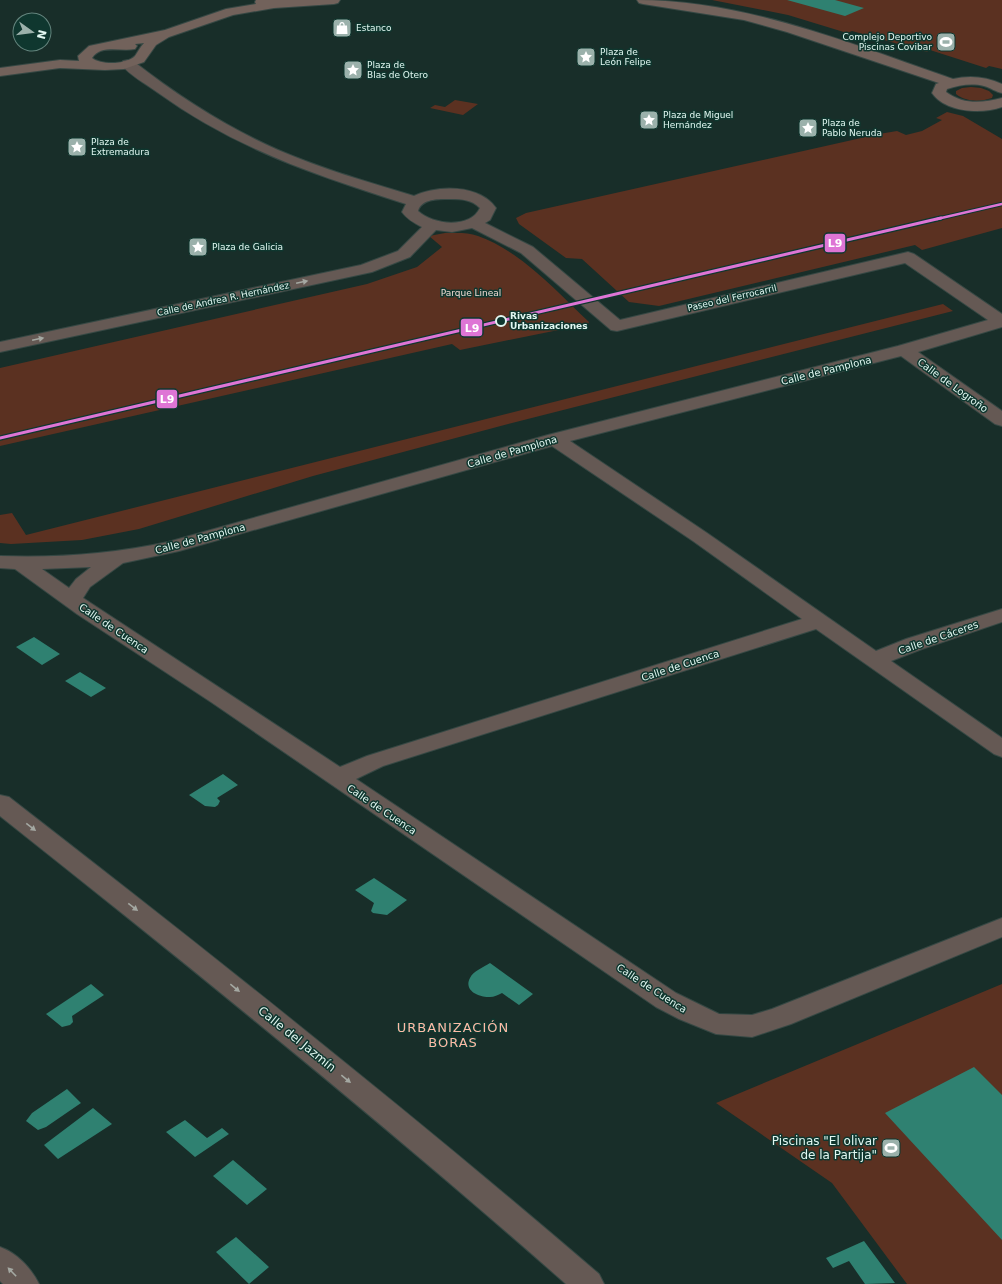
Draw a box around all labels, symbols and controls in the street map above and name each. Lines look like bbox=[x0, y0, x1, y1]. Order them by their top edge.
north arrow bbox=[12, 12, 52, 52]
shop icon: Estanco bbox=[331, 17, 353, 39]
place label: Estanco bbox=[356, 23, 392, 33]
text: N bbox=[34, 28, 49, 40]
sports icon: Complejo Deportivo Piscinas Covibar bbox=[935, 31, 957, 53]
place label: Complejo Deportivo Piscinas Covibar bbox=[843, 32, 932, 52]
place icon: Plaza de León Felipe bbox=[575, 46, 597, 68]
place label: Plaza de León Felipe bbox=[600, 47, 651, 67]
place icon: Plaza de Blas de Otero bbox=[342, 59, 364, 81]
place label: Plaza de Blas de Otero bbox=[367, 60, 429, 80]
place icon: Plaza de Miguel Hernández bbox=[638, 109, 660, 131]
place label: Plaza de Miguel Hernández bbox=[663, 110, 733, 130]
place icon: Plaza de Pablo Neruda bbox=[797, 117, 819, 139]
place label: Plaza de Pablo Neruda bbox=[822, 118, 882, 138]
place icon: Plaza de Extremadura bbox=[66, 136, 88, 158]
place label: Plaza de Extremadura bbox=[91, 137, 150, 157]
line badge: L9 bbox=[824, 233, 846, 253]
place icon: Plaza de Galicia bbox=[187, 236, 209, 258]
text: L9 bbox=[828, 237, 842, 250]
place label: Plaza de Galicia bbox=[212, 242, 283, 252]
one-way arrow bbox=[296, 279, 308, 285]
street label: Calle de Andrea R. Hernández bbox=[156, 280, 290, 318]
street label: Paseo del Ferrocarril bbox=[686, 283, 778, 313]
park label: Parque Lineal bbox=[441, 288, 501, 298]
place label: Rivas Urbanizaciones bbox=[510, 311, 588, 331]
marker: Rivas Urbanizaciones bbox=[495, 315, 507, 327]
line badge: L9 bbox=[460, 318, 483, 337]
text: L9 bbox=[465, 322, 479, 335]
one-way arrow bbox=[32, 335, 44, 341]
street label: Calle de Pamplona bbox=[780, 354, 872, 387]
street label: Calle de Logroño bbox=[915, 356, 990, 415]
line badge: L9 bbox=[156, 389, 178, 409]
text: L9 bbox=[160, 393, 174, 406]
street label: Calle de Pamplona bbox=[466, 433, 558, 470]
street label: Calle de Pamplona bbox=[154, 521, 246, 556]
street label: Calle de Cuenca bbox=[77, 601, 150, 656]
street label: Calle de Cáceres bbox=[897, 619, 980, 656]
street label: Calle de Cuenca bbox=[640, 648, 720, 683]
street label: Calle de Cuenca bbox=[345, 782, 418, 837]
one-way arrow bbox=[25, 822, 36, 831]
one-way arrow bbox=[128, 903, 139, 911]
street label: Calle de Cuenca bbox=[615, 962, 689, 1015]
one-way arrow bbox=[229, 984, 240, 992]
street label: Calle del Jazmín bbox=[255, 1003, 339, 1075]
district label: URBANIZACIÓN BORAS bbox=[397, 1020, 509, 1050]
one-way arrow bbox=[341, 1075, 352, 1084]
place label: Piscinas "El olivar de la Partija" bbox=[772, 1134, 877, 1162]
sports icon: Piscinas "El olivar de la Partija" bbox=[880, 1137, 902, 1159]
one-way arrow bbox=[7, 1267, 17, 1277]

